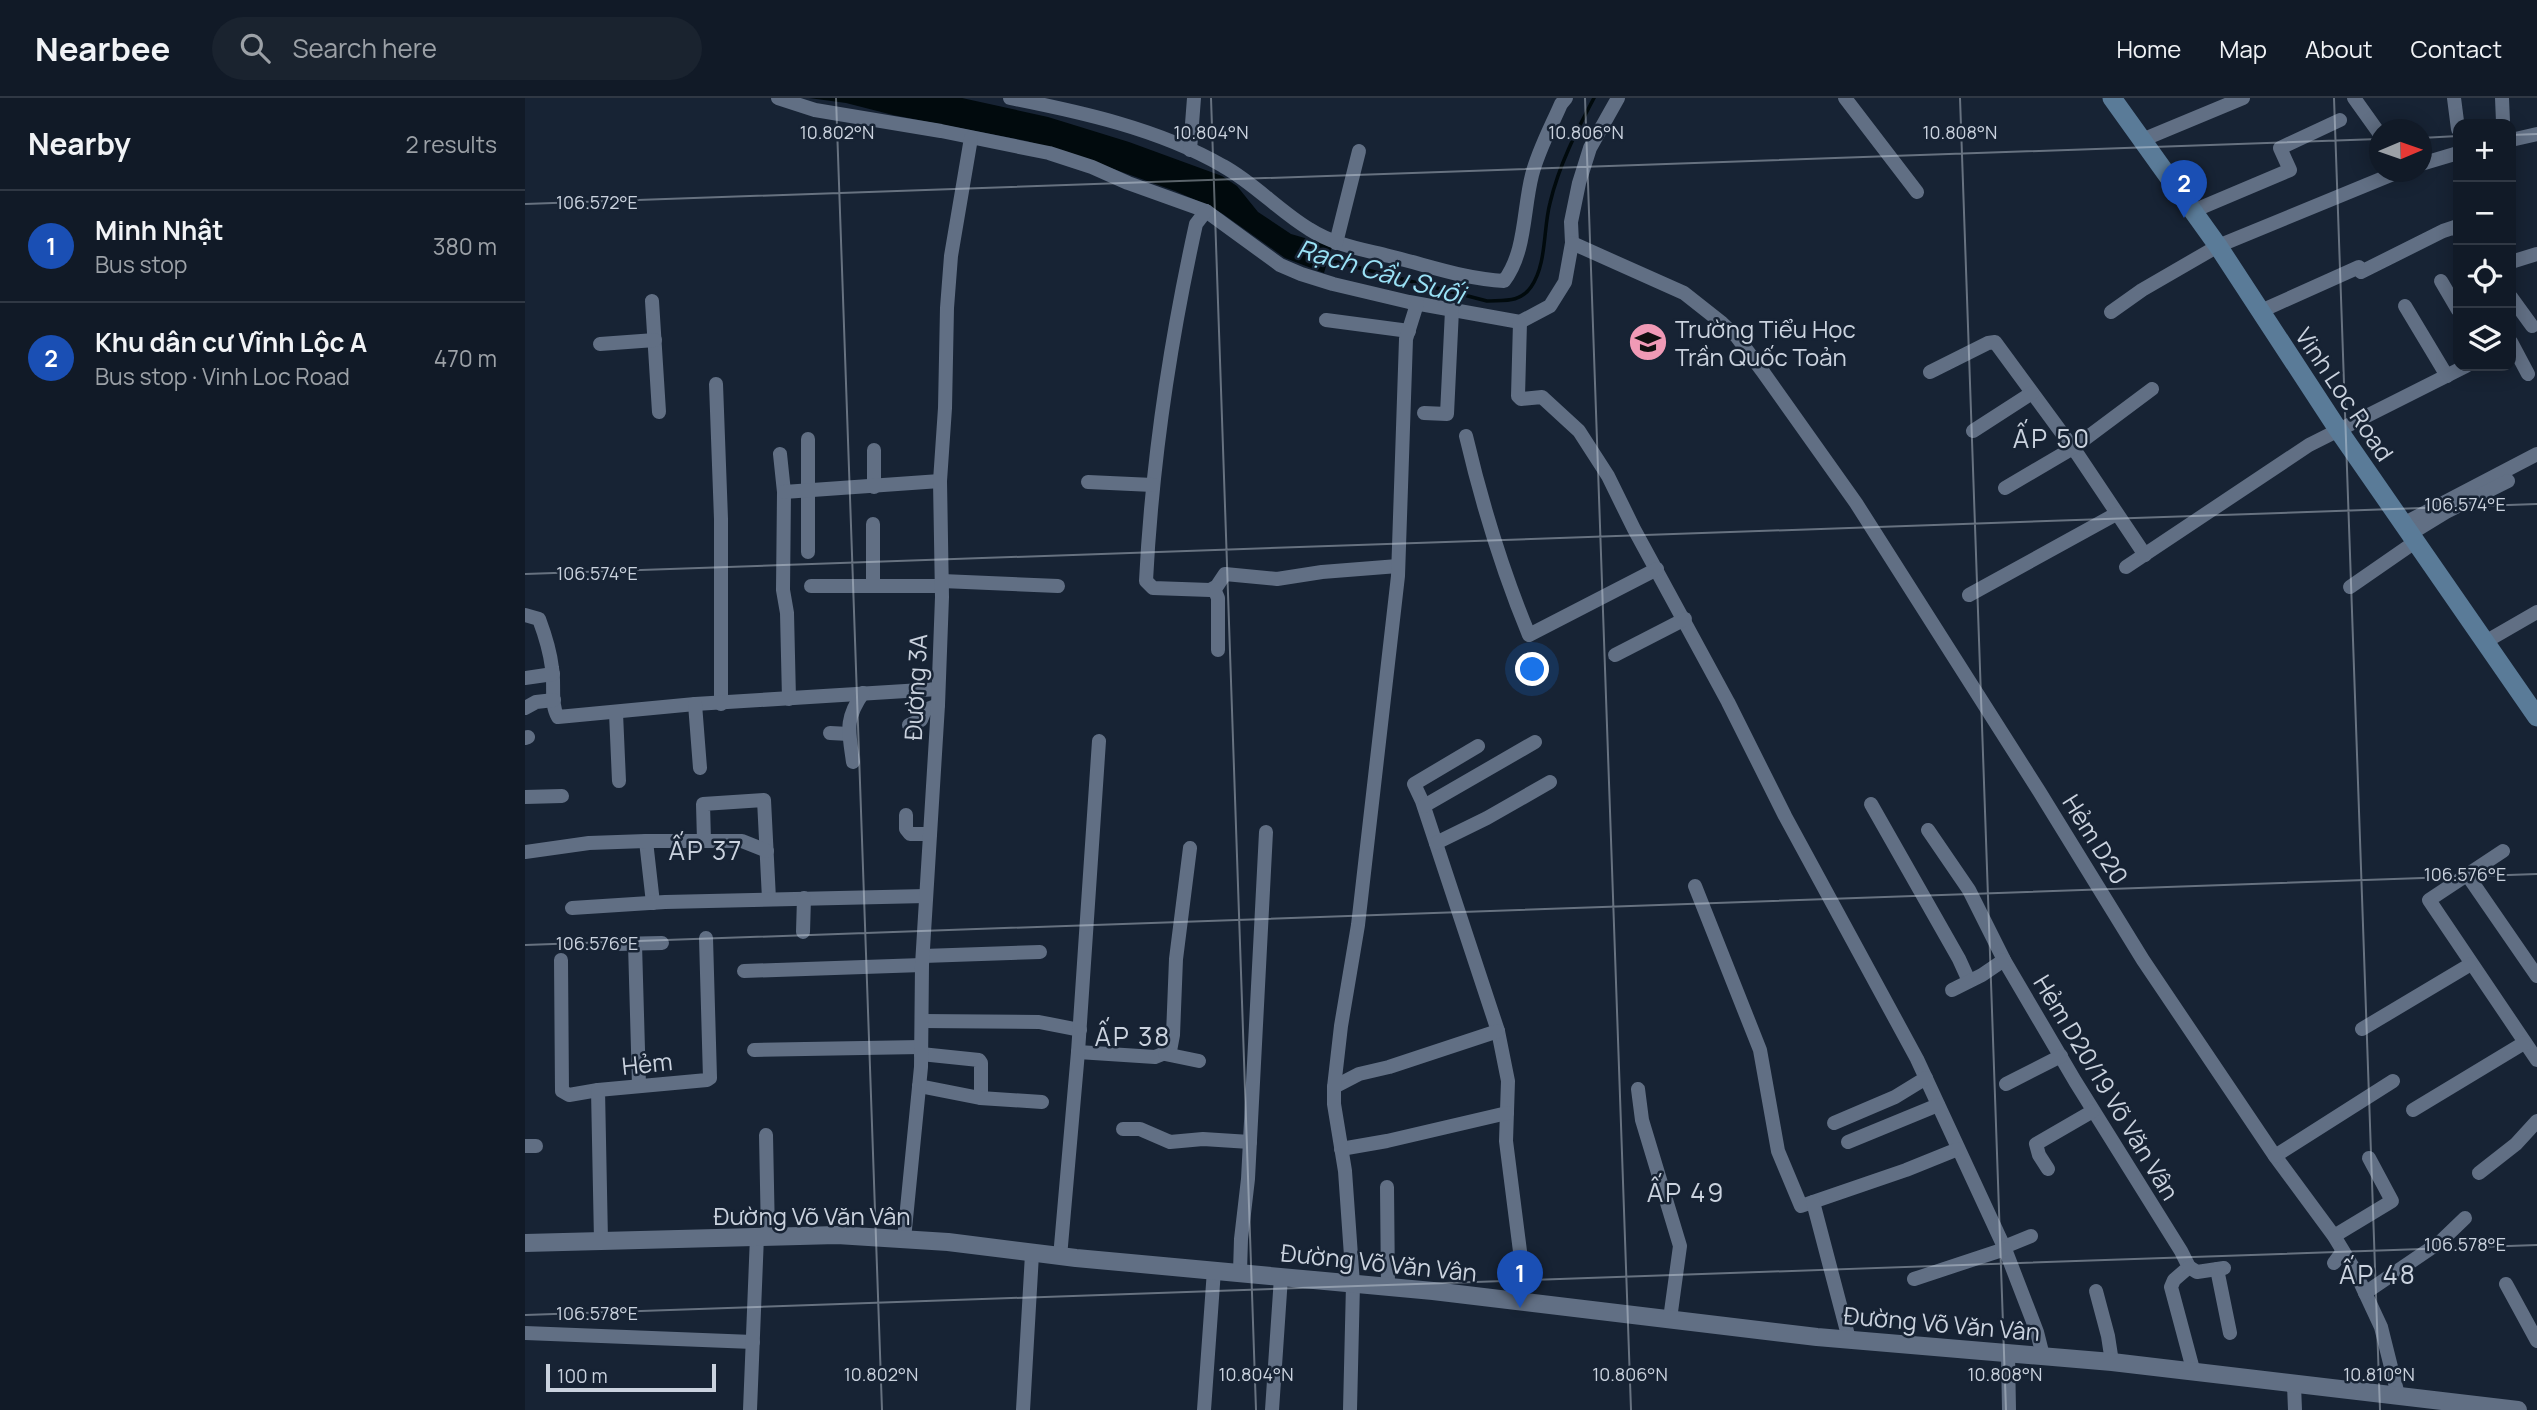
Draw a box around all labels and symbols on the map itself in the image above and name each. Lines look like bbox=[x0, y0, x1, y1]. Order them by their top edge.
north arrow bbox=[2369, 119, 2432, 182]
text: 10.802°N bbox=[800, 120, 874, 144]
text: 10.804°N bbox=[1173, 120, 1249, 144]
text: 10.806°N bbox=[1548, 120, 1624, 144]
text: 10.808°N bbox=[1923, 120, 1997, 144]
pin: 2 bbox=[2161, 160, 2207, 218]
text: 106.572°E bbox=[556, 190, 638, 214]
water label: Rạch Cầu Suối bbox=[1293, 230, 1472, 313]
place label: Trường Tiểu Học Trần Quốc Toản bbox=[1675, 312, 1856, 373]
school or university icon: Trường Tiểu Học Trần Quốc Toản bbox=[1627, 321, 1669, 363]
street label: Vinh Loc Road bbox=[2288, 321, 2402, 467]
district label: ẤP 50 bbox=[2013, 419, 2091, 456]
text: 106.574°E bbox=[2424, 492, 2506, 516]
text: 106.574°E bbox=[556, 561, 638, 585]
street label: Đường 3A bbox=[896, 633, 934, 741]
your location bbox=[1515, 652, 1549, 686]
street label: Hẻm D20 bbox=[2055, 788, 2137, 890]
district label: ẤP 37 bbox=[669, 831, 743, 868]
text: 106.576°E bbox=[2424, 862, 2506, 886]
text: 106.576°E bbox=[556, 931, 638, 955]
street label: Hẻm D20/19 Võ Văn Vân bbox=[2027, 968, 2187, 1206]
district label: ẤP 38 bbox=[1095, 1017, 1171, 1054]
street label: Hẻm bbox=[620, 1044, 674, 1082]
district label: ẤP 49 bbox=[1647, 1173, 1725, 1210]
street label: Đường Võ Văn Vân bbox=[714, 1199, 910, 1232]
text: 106.578°E bbox=[2424, 1232, 2506, 1256]
street label: Đường Võ Văn Vân bbox=[1279, 1235, 1479, 1289]
pin: 1 bbox=[1497, 1250, 1543, 1308]
district label: ẤP 48 bbox=[2339, 1255, 2417, 1292]
street label: Đường Võ Văn Vân bbox=[1842, 1298, 2042, 1348]
text: 106.578°E bbox=[556, 1301, 638, 1325]
scale bar bbox=[546, 1361, 716, 1393]
text: 10.802°N bbox=[844, 1362, 918, 1386]
text: 10.804°N bbox=[1218, 1362, 1294, 1386]
text: 10.806°N bbox=[1592, 1362, 1668, 1386]
text: 10.808°N bbox=[1968, 1362, 2042, 1386]
text: 10.810°N bbox=[2343, 1362, 2415, 1386]

